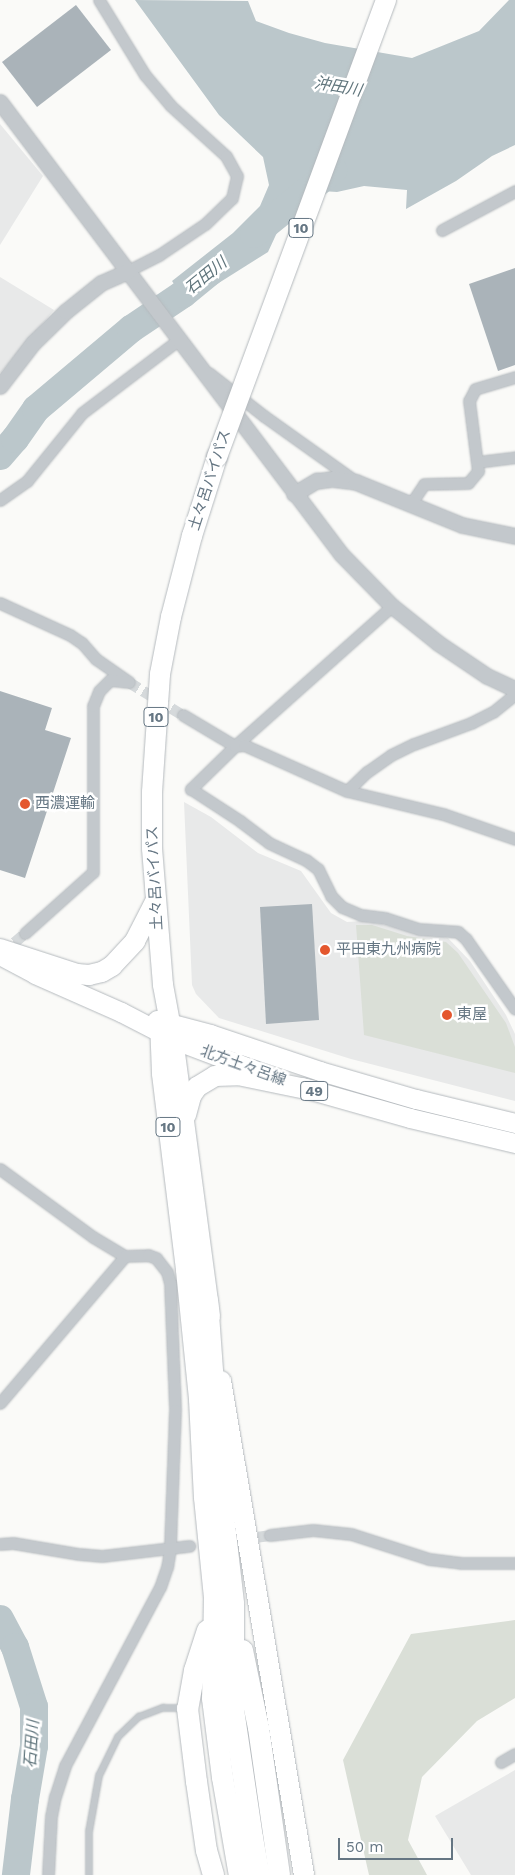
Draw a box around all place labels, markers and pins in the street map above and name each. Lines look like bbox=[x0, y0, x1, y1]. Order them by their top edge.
place label: 西濃運輸 bbox=[35, 795, 95, 813]
marker: 西濃運輸 bbox=[19, 798, 31, 810]
place label: 平田東九州病院 bbox=[336, 941, 441, 959]
marker: 平田東九州病院 bbox=[318, 943, 332, 957]
place label: 東屋 bbox=[457, 1006, 487, 1024]
marker: 東屋 bbox=[441, 1009, 453, 1021]

